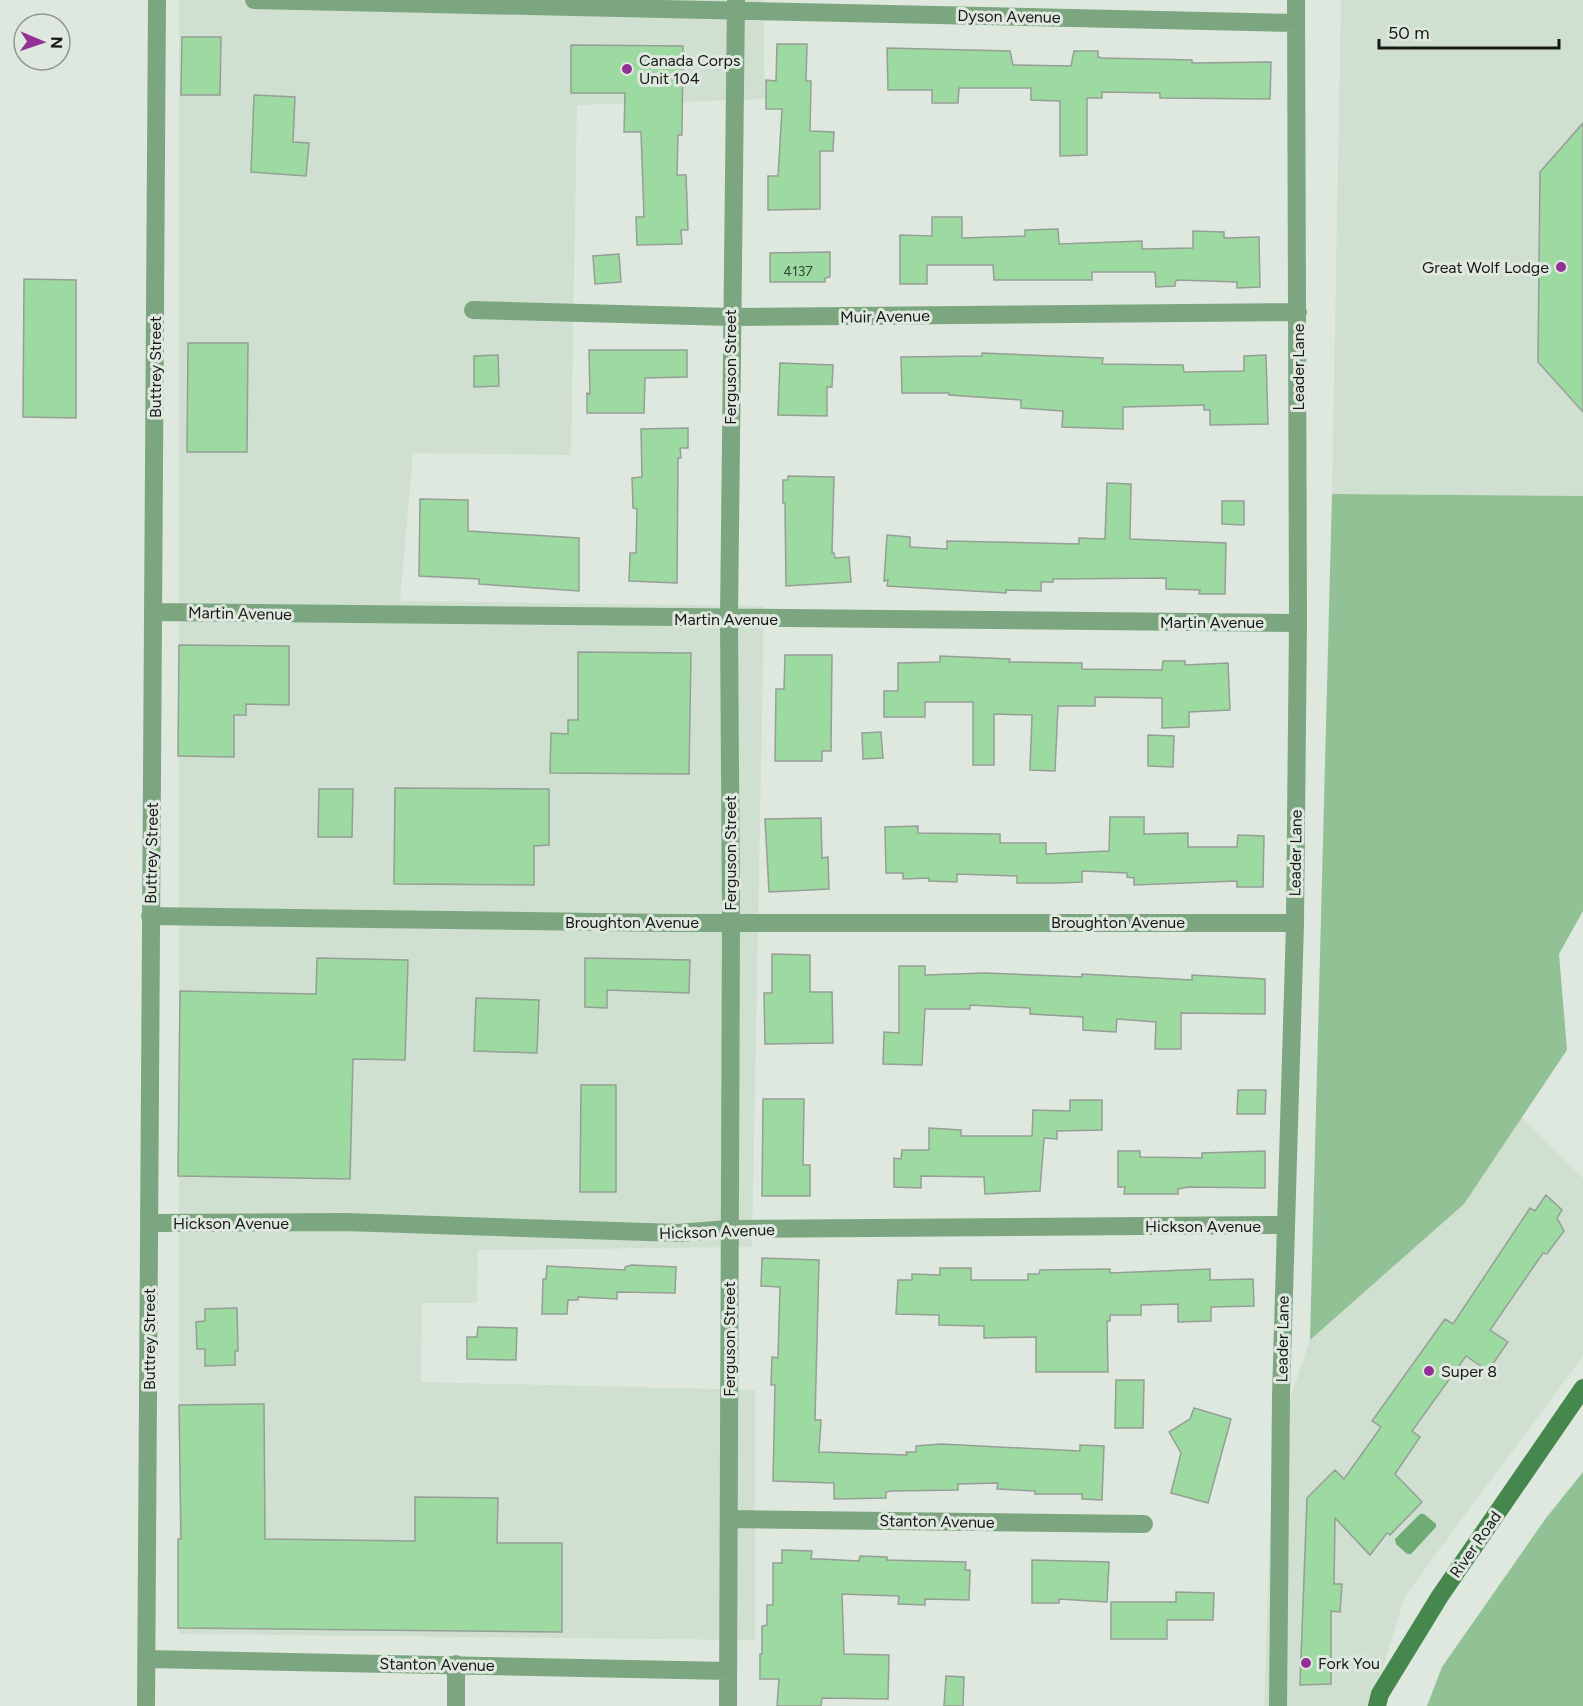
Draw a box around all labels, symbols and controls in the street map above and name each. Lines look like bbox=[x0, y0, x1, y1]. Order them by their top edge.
street label: Dyson Avenue bbox=[957, 6, 1061, 27]
north arrow bbox=[12, 12, 72, 72]
scale bar bbox=[1379, 12, 1559, 50]
text: 50 m bbox=[1388, 22, 1430, 44]
text: N bbox=[47, 36, 66, 49]
place label: Canada Corps Unit 104 bbox=[639, 51, 740, 88]
marker: Canada Corps Unit 104 bbox=[620, 62, 634, 76]
place label: Great Wolf Lodge bbox=[1422, 258, 1549, 277]
marker: Great Wolf Lodge bbox=[1554, 260, 1568, 274]
house number: 4137 bbox=[783, 263, 813, 280]
street label: Muir Avenue bbox=[840, 306, 930, 327]
street label: Ferguson Street bbox=[721, 309, 740, 425]
street label: Buttrey Street bbox=[146, 316, 165, 418]
street label: Leader Lane bbox=[1289, 323, 1308, 410]
street label: Martin Avenue bbox=[188, 603, 292, 624]
street label: Martin Avenue bbox=[674, 610, 778, 629]
street label: Martin Avenue bbox=[1160, 613, 1264, 632]
street label: Ferguson Street bbox=[721, 795, 740, 911]
street label: Buttrey Street bbox=[141, 802, 162, 904]
street label: Leader Lane bbox=[1285, 809, 1306, 897]
street label: Broughton Avenue bbox=[565, 913, 699, 932]
street label: Broughton Avenue bbox=[1051, 913, 1185, 932]
street label: Hickson Avenue bbox=[173, 1214, 289, 1233]
street label: Hickson Avenue bbox=[1145, 1217, 1261, 1236]
street label: Hickson Avenue bbox=[659, 1220, 776, 1243]
street label: Ferguson Street bbox=[720, 1281, 739, 1397]
street label: Buttrey Street bbox=[140, 1288, 159, 1390]
street label: Leader Lane bbox=[1272, 1295, 1293, 1383]
place label: Super 8 bbox=[1441, 1362, 1497, 1381]
marker: Super 8 bbox=[1422, 1364, 1436, 1378]
street label: River Road bbox=[1446, 1507, 1505, 1581]
street label: Stanton Avenue bbox=[879, 1511, 995, 1532]
street label: Stanton Avenue bbox=[379, 1654, 495, 1675]
place label: Fork You bbox=[1318, 1654, 1380, 1673]
marker: Fork You bbox=[1299, 1656, 1313, 1670]

